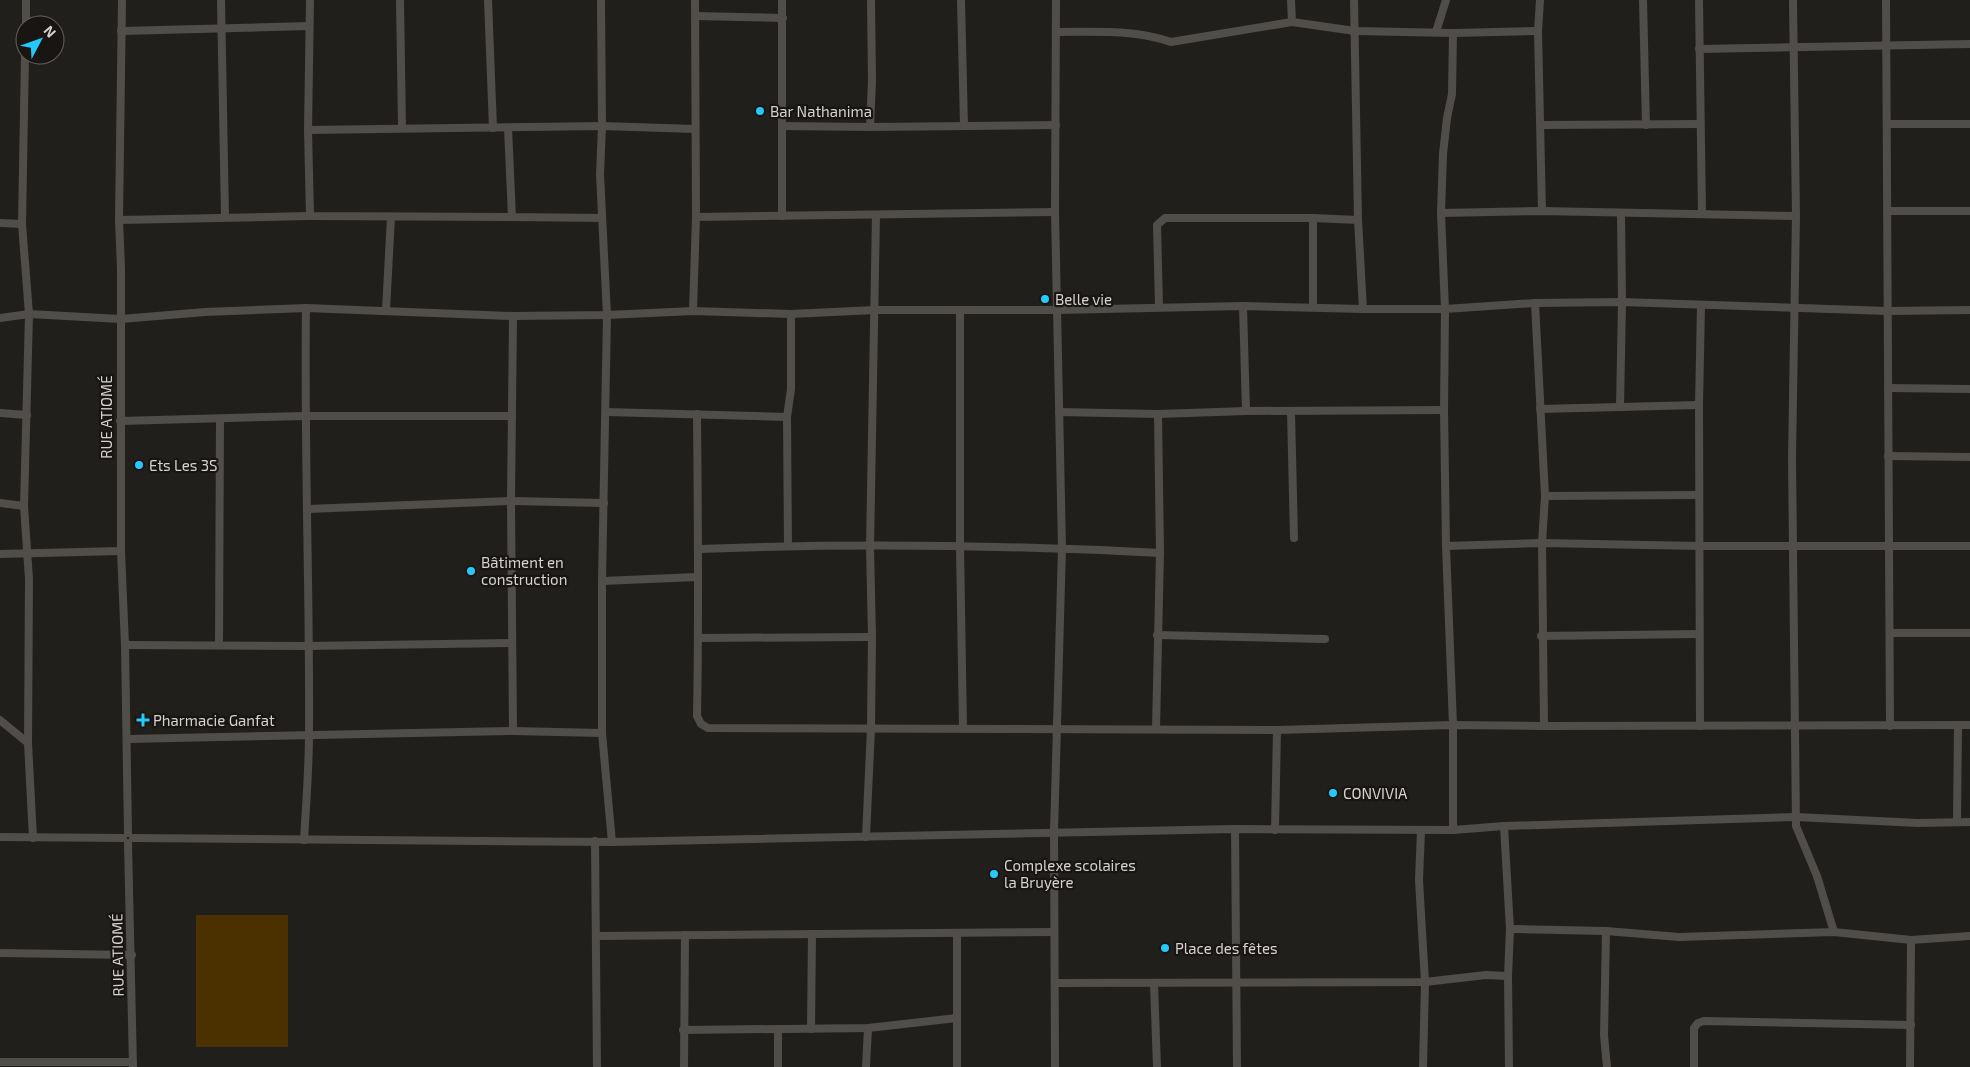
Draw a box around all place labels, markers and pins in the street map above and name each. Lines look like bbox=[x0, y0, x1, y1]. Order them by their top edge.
place label: Bar Nathanima bbox=[770, 102, 872, 120]
marker: Bar Nathanima bbox=[754, 105, 766, 117]
place label: Belle vie bbox=[1055, 290, 1112, 308]
marker: Belle vie bbox=[1039, 293, 1051, 305]
place label: Ets Les 3S bbox=[149, 456, 218, 474]
marker: Ets Les 3S bbox=[133, 459, 145, 471]
place label: Bâtiment en construction bbox=[481, 553, 567, 588]
marker: Bâtiment en construction bbox=[465, 565, 477, 577]
place label: Pharmacie Ganfat bbox=[153, 711, 275, 729]
marker: Pharmacie Ganfat bbox=[137, 714, 149, 726]
place label: CONVIVIA bbox=[1343, 784, 1408, 802]
marker: CONVIVIA bbox=[1327, 787, 1339, 799]
place label: Complexe scolaires la Bruyère bbox=[1004, 856, 1136, 891]
marker: Complexe scolaires la Bruyère bbox=[988, 868, 1000, 880]
place label: Place des fêtes bbox=[1175, 939, 1278, 957]
marker: Place des fêtes bbox=[1159, 942, 1171, 954]

